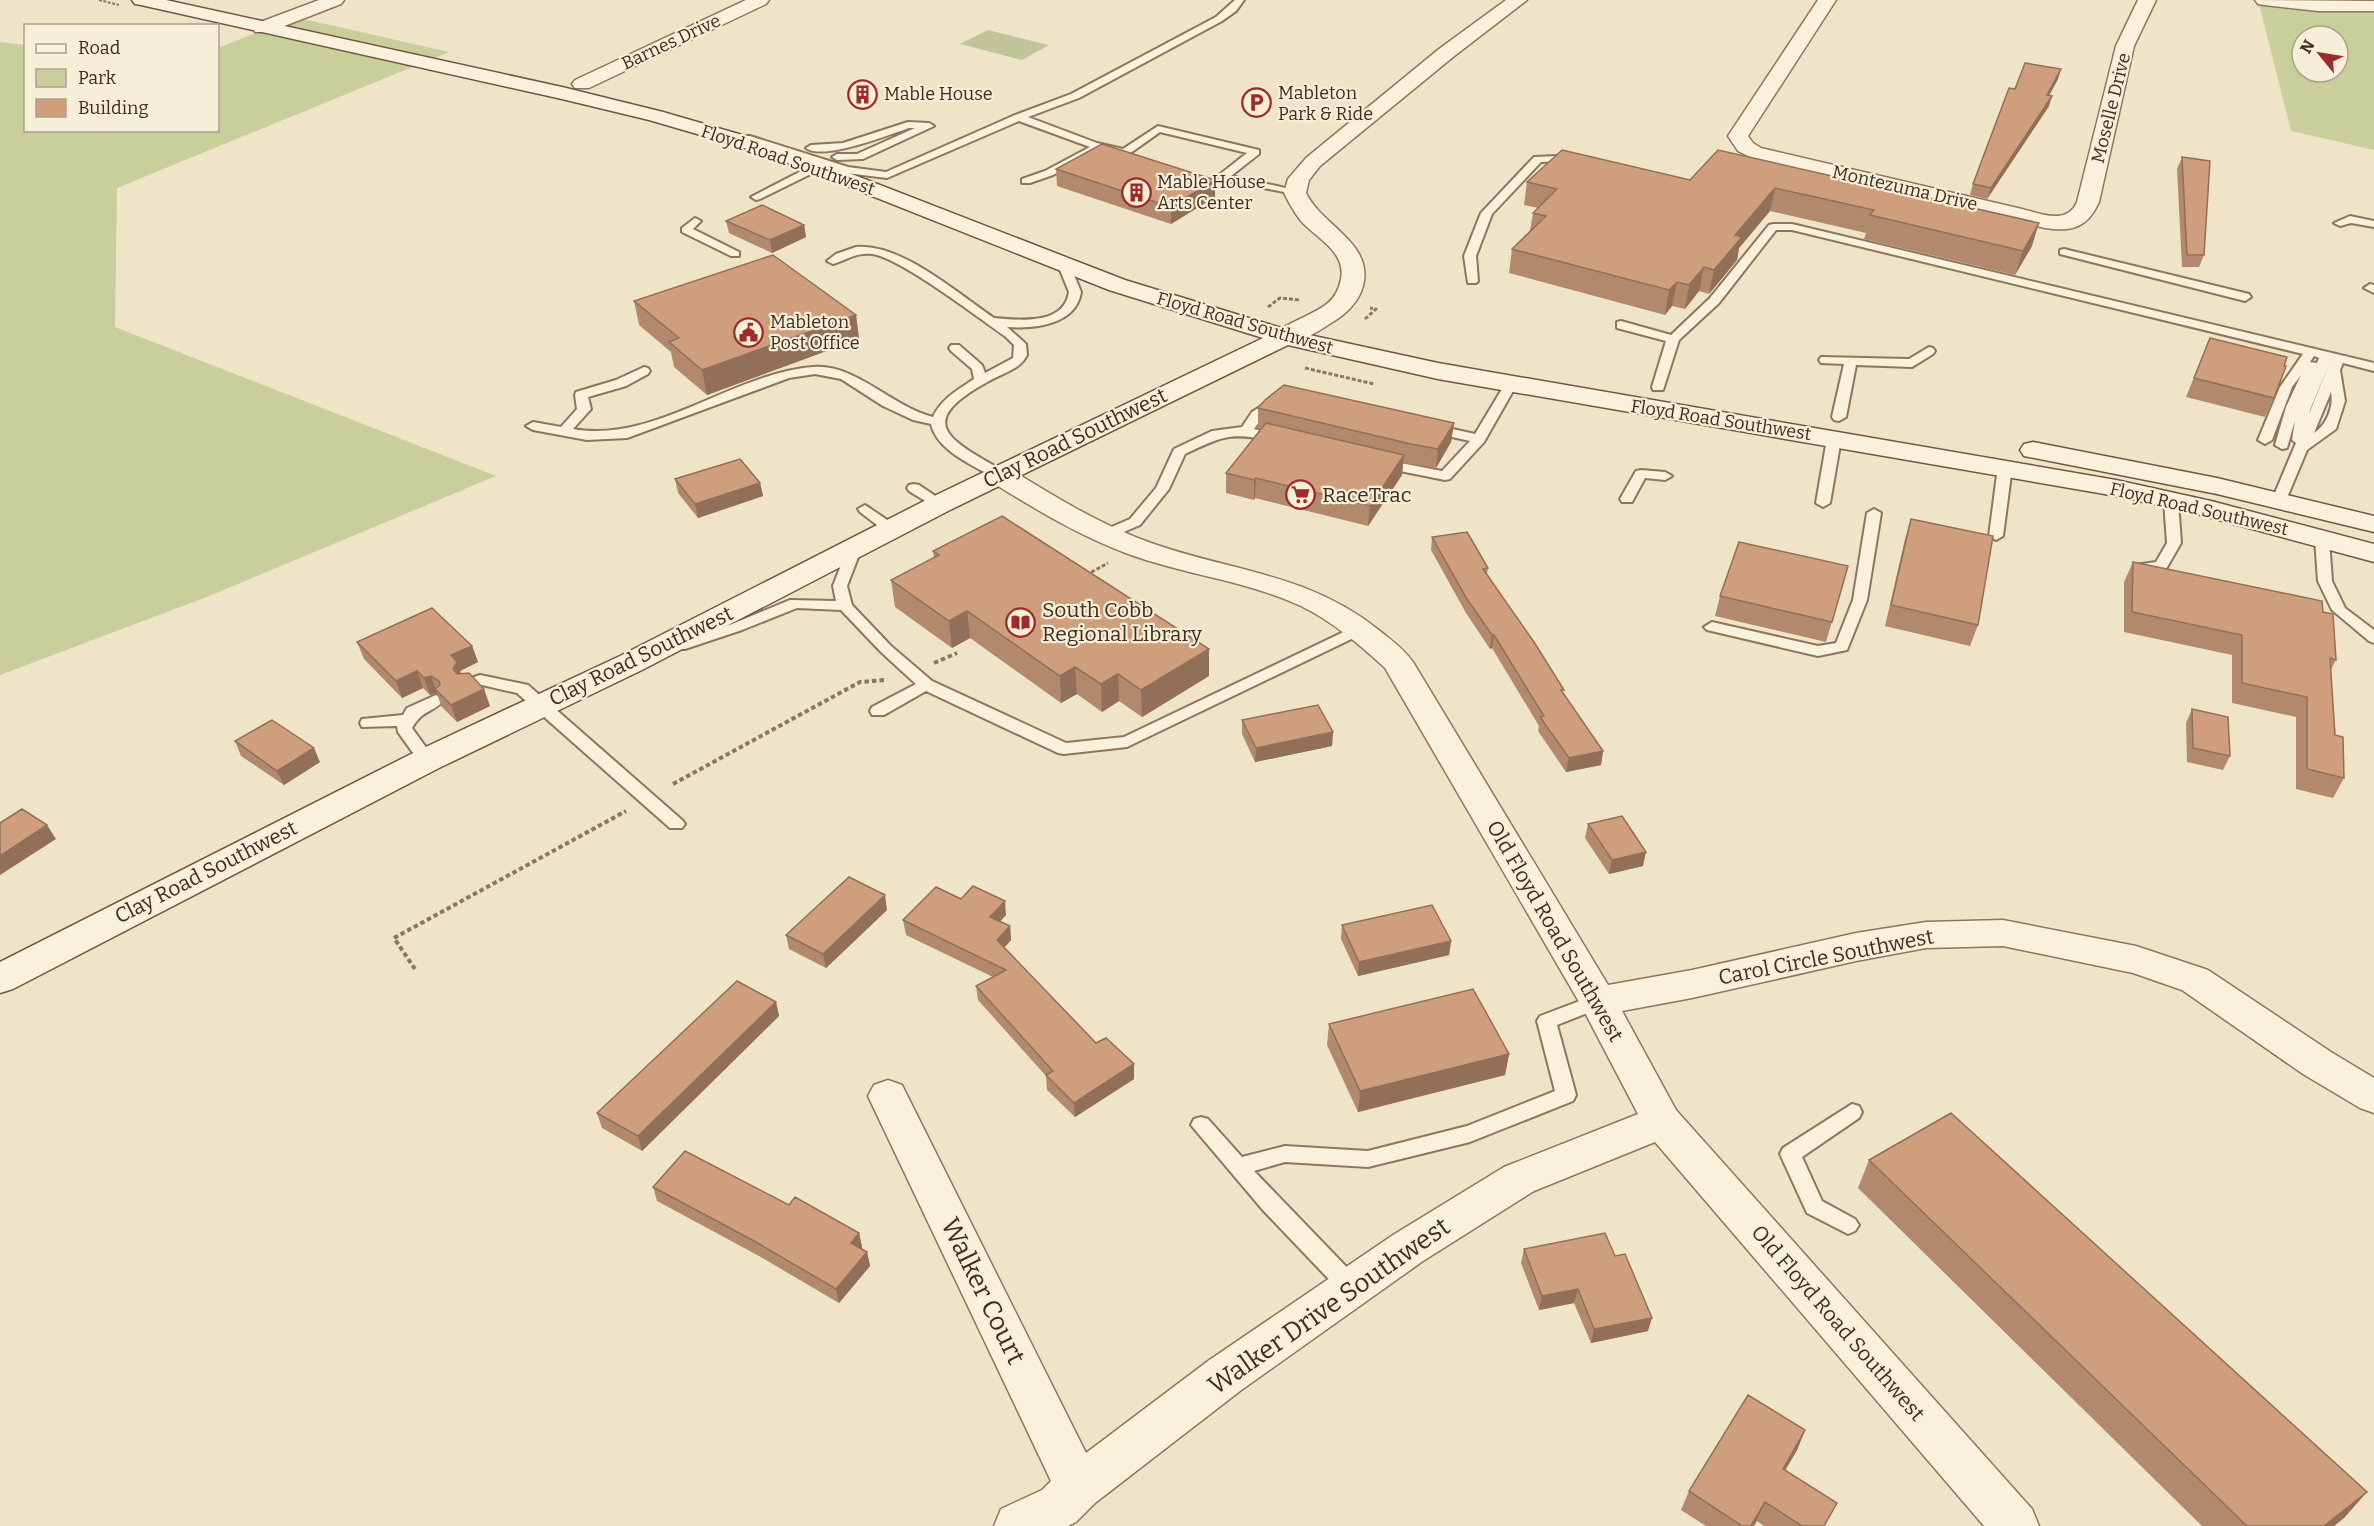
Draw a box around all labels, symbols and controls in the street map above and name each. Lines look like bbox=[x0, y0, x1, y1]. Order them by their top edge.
street label: Barnes Drive bbox=[618, 10, 724, 74]
legend bbox=[24, 24, 219, 132]
north arrow bbox=[2290, 24, 2350, 84]
text: Road bbox=[78, 37, 121, 59]
text: N bbox=[2296, 37, 2319, 57]
street label: Moselle Drive bbox=[2087, 51, 2135, 165]
text: Park bbox=[78, 67, 117, 89]
building icon: Mable House bbox=[847, 78, 879, 110]
place label: Mableton Park & Ride bbox=[1278, 82, 1373, 125]
place label: Mable House bbox=[884, 83, 993, 105]
parking icon: Mableton Park & Ride bbox=[1241, 87, 1273, 119]
text: Building bbox=[78, 97, 149, 119]
street label: Floyd Road Southwest bbox=[698, 120, 878, 200]
street label: Montezuma Drive bbox=[1830, 161, 1980, 215]
place label: Mable House Arts Center bbox=[1157, 171, 1266, 214]
building icon: Mable House Arts Center bbox=[1120, 176, 1152, 208]
street label: Floyd Road Southwest bbox=[1154, 287, 1336, 359]
place label: Mableton Post Office bbox=[770, 311, 860, 354]
public building icon: Mableton Post Office bbox=[733, 316, 765, 348]
street label: Clay Road Southwest bbox=[979, 382, 1172, 494]
street label: Floyd Road Southwest bbox=[1629, 395, 1813, 445]
street label: Floyd Road Southwest bbox=[2108, 478, 2291, 540]
supermarket icon: RaceTrac bbox=[1285, 479, 1317, 511]
place label: RaceTrac bbox=[1322, 482, 1412, 508]
place label: South Cobb Regional Library bbox=[1042, 597, 1203, 647]
street label: Clay Road Southwest bbox=[545, 600, 738, 712]
library icon: South Cobb Regional Library bbox=[1005, 606, 1037, 638]
street label: Clay Road Southwest bbox=[110, 815, 302, 929]
street label: Old Floyd Road Southwest bbox=[1481, 816, 1629, 1047]
street label: Carol Circle Southwest bbox=[1716, 923, 1936, 991]
street label: Walker Drive Southwest bbox=[1202, 1211, 1456, 1401]
street label: Walker Court bbox=[934, 1213, 1032, 1370]
street label: Old Floyd Road Southwest bbox=[1746, 1220, 1930, 1427]

